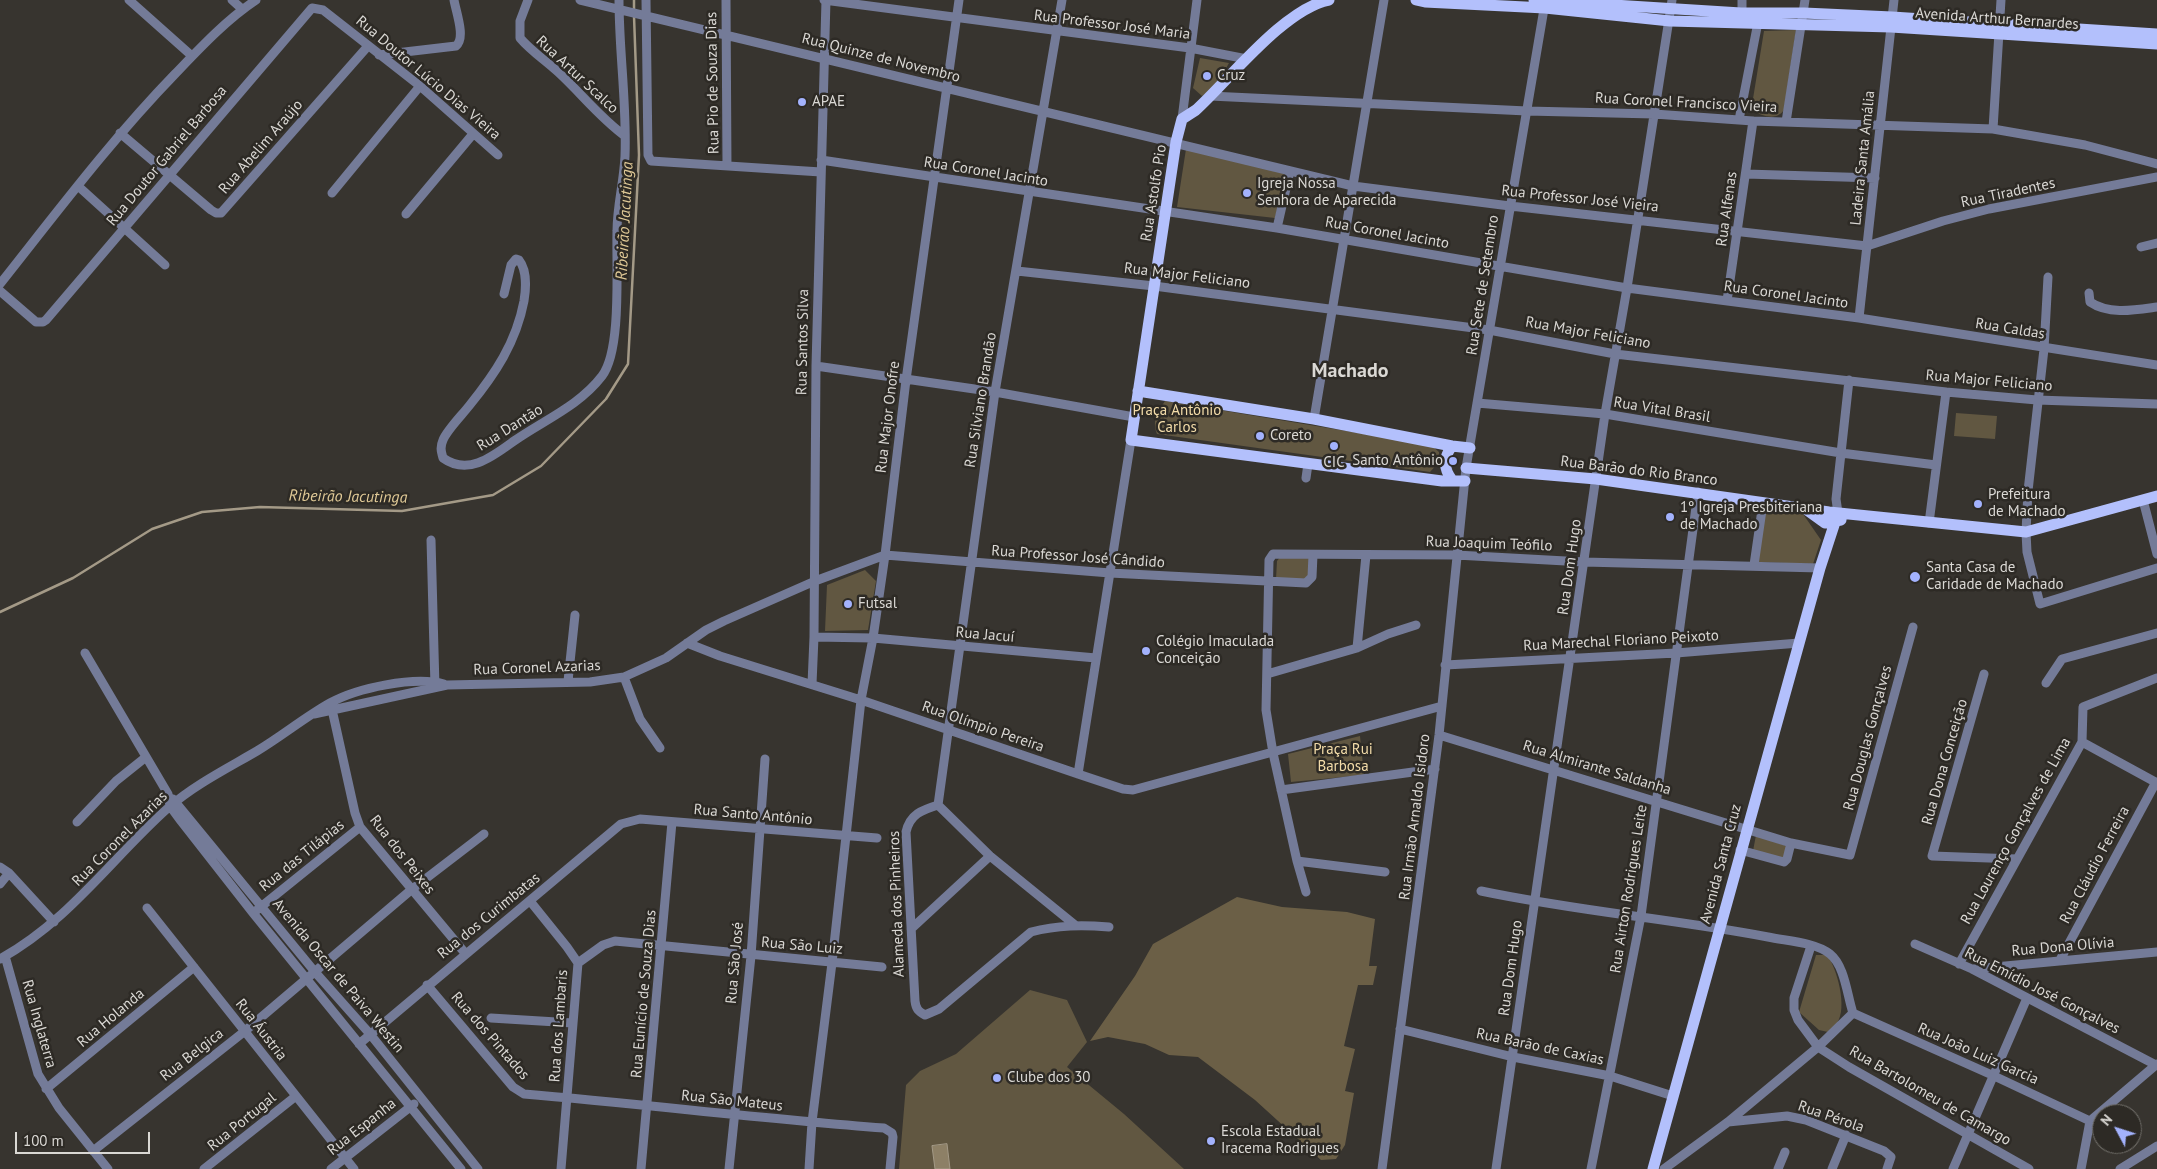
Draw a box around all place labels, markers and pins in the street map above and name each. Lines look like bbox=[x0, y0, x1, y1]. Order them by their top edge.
place label: Cruz bbox=[1217, 67, 1245, 85]
marker: Cruz bbox=[1201, 70, 1213, 82]
place label: APAE bbox=[812, 93, 845, 111]
marker: APAE bbox=[796, 96, 808, 108]
place label: Igreja Nossa Senhora de Aparecida bbox=[1257, 175, 1396, 210]
marker: Igreja Nossa Senhora de Aparecida bbox=[1241, 187, 1253, 199]
place label: Coreto bbox=[1270, 427, 1312, 445]
marker: Coreto bbox=[1254, 430, 1266, 442]
marker: CIC bbox=[1328, 440, 1340, 452]
place label: Santo Antônio bbox=[1352, 452, 1443, 470]
place label: CIC bbox=[1323, 454, 1345, 472]
marker: Santo Antônio bbox=[1447, 455, 1459, 467]
place label: Prefeitura de Machado bbox=[1988, 486, 2066, 521]
marker: Prefeitura de Machado bbox=[1972, 498, 1984, 510]
place label: 1º Igreja Presbiteriana de Machado bbox=[1680, 499, 1822, 534]
marker: 1º Igreja Presbiteriana de Machado bbox=[1664, 511, 1676, 523]
place label: Santa Casa de Caridade de Machado bbox=[1926, 559, 2064, 594]
marker: Santa Casa de Caridade de Machado bbox=[1908, 570, 1922, 584]
place label: Futsal bbox=[858, 595, 897, 613]
marker: Futsal bbox=[842, 598, 854, 610]
place label: Colégio Imaculada Conceição bbox=[1156, 633, 1274, 668]
marker: Colégio Imaculada Conceição bbox=[1140, 645, 1152, 657]
place label: Clube dos 30 bbox=[1007, 1069, 1091, 1087]
marker: Clube dos 30 bbox=[991, 1072, 1003, 1084]
place label: Escola Estadual Iracema Rodrigues bbox=[1221, 1123, 1339, 1158]
marker: Escola Estadual Iracema Rodrigues bbox=[1205, 1135, 1217, 1147]

